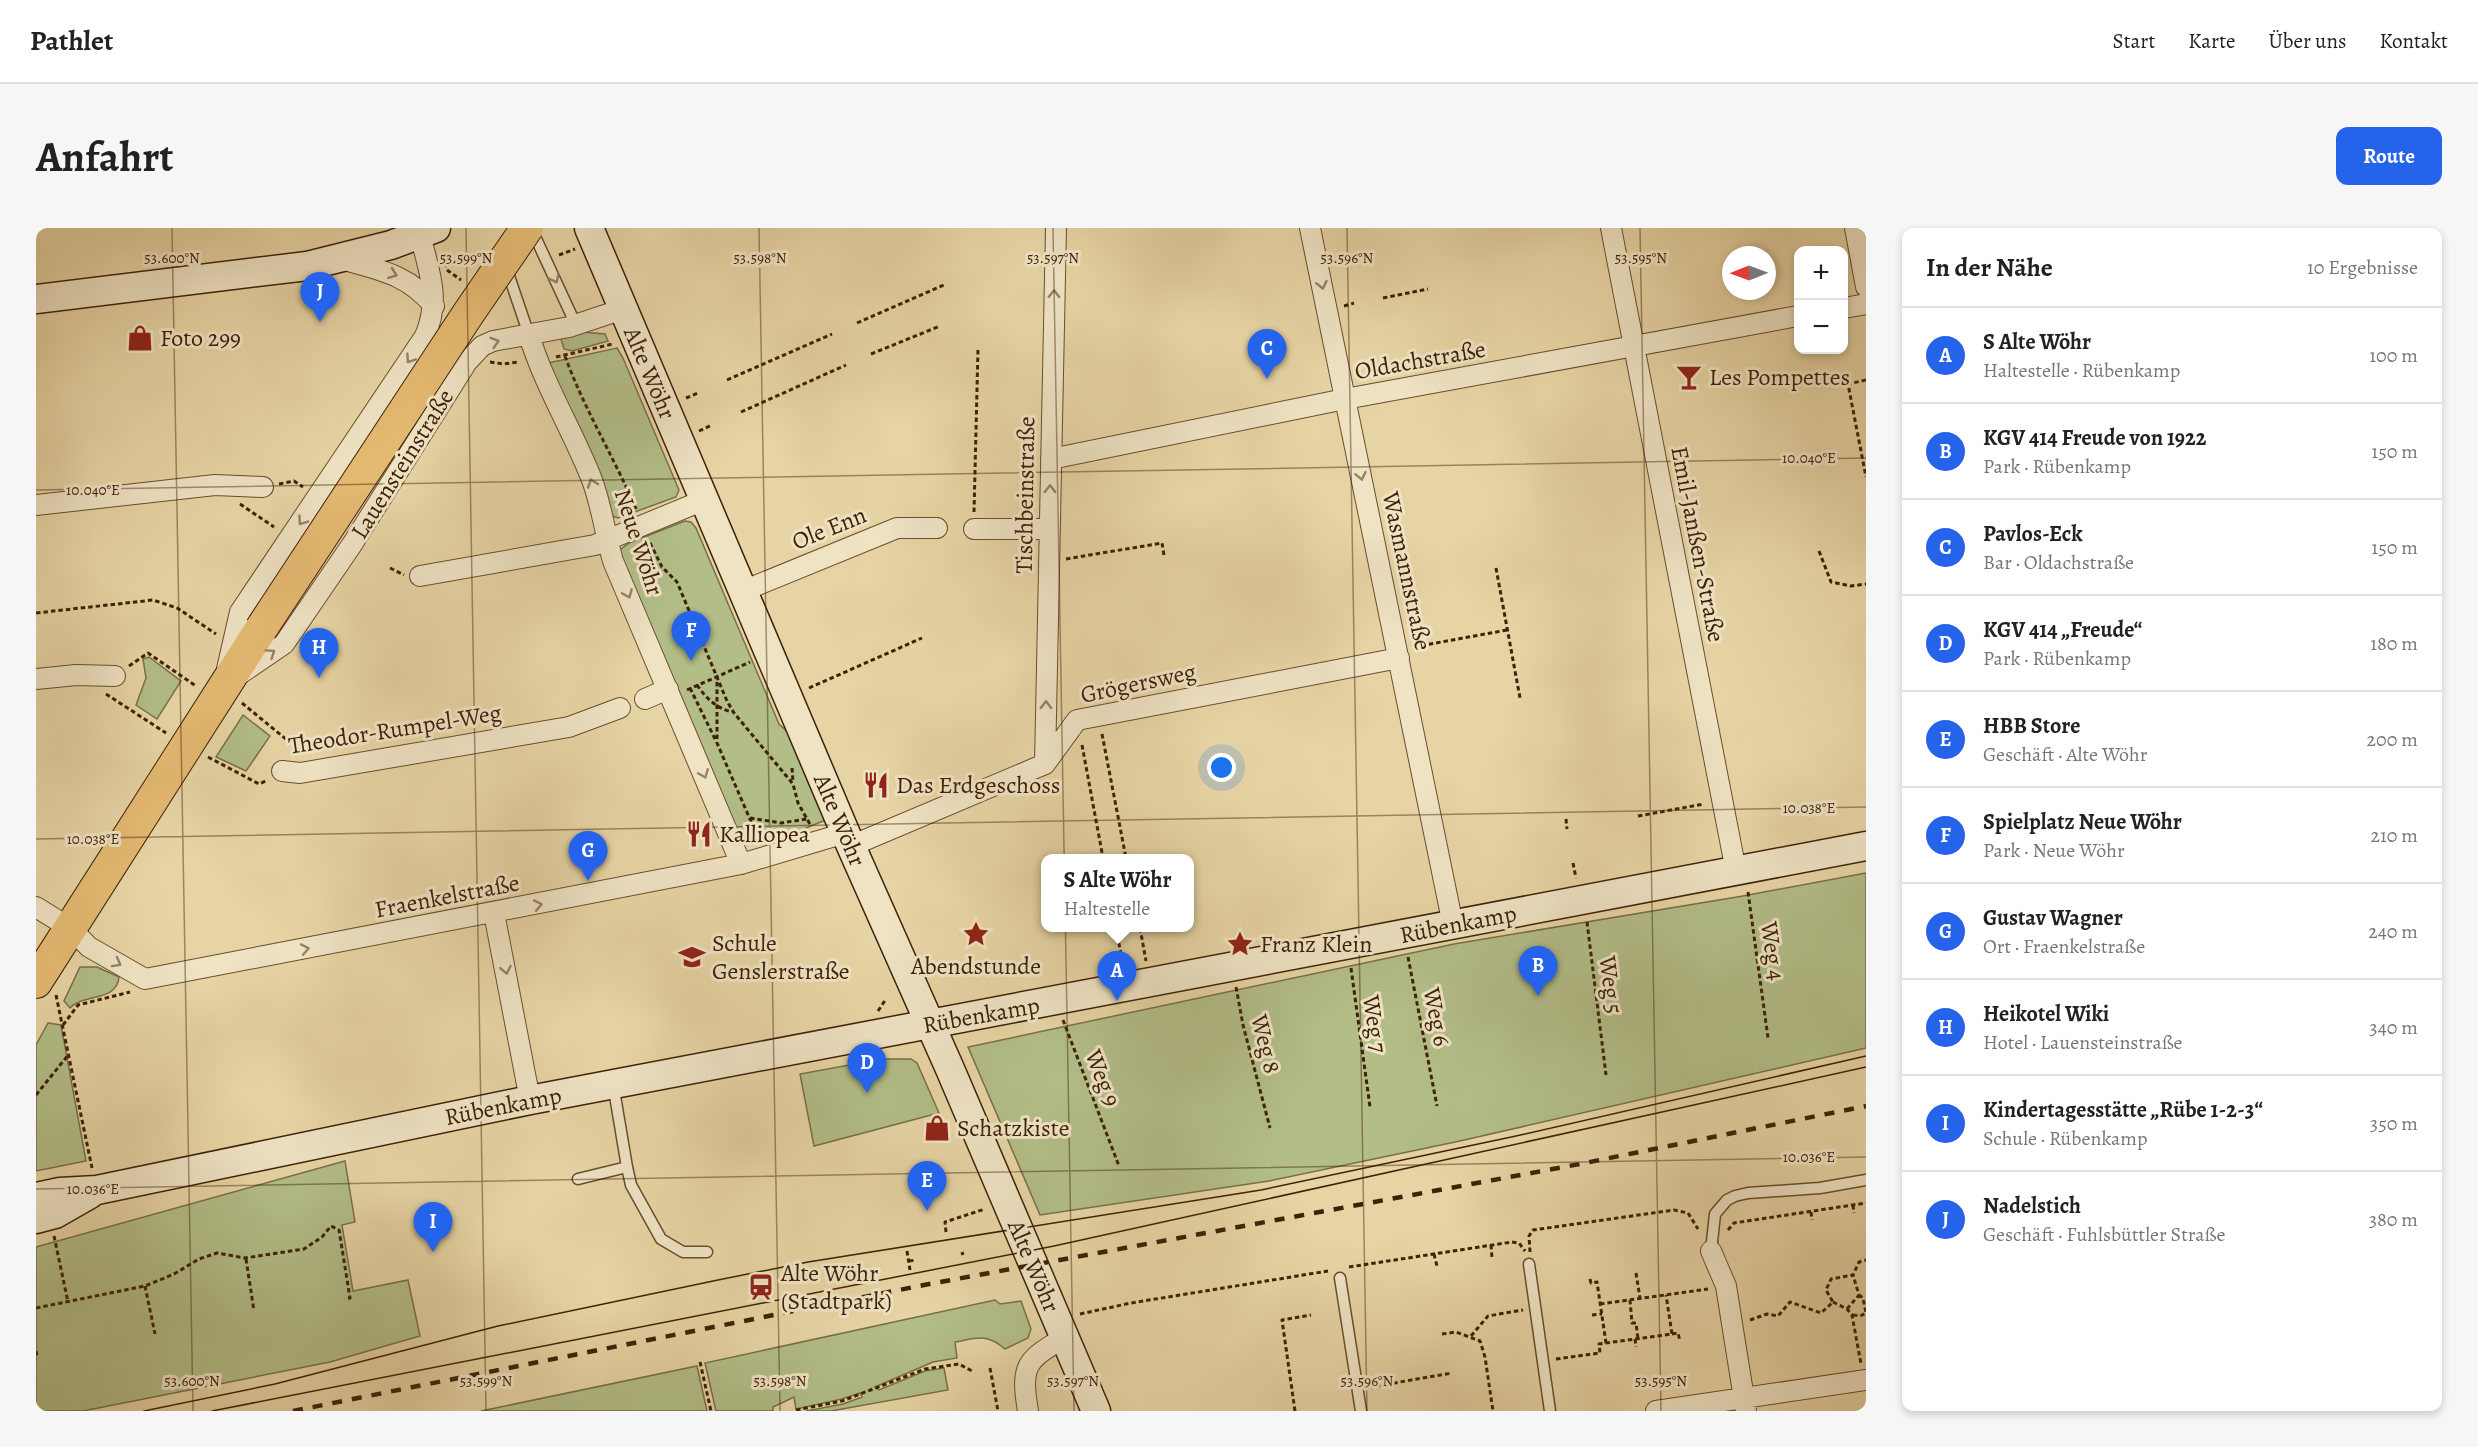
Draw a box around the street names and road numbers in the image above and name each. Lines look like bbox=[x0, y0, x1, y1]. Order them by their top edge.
street label: Alte Wöhr bbox=[616, 321, 684, 424]
street label: Oldachstraße bbox=[1352, 333, 1488, 387]
street label: Lauensteinstraße bbox=[343, 383, 461, 545]
street label: Tischbeinstraße bbox=[1008, 416, 1042, 574]
street label: Emil-Janßen-Straße bbox=[1663, 443, 1733, 645]
street label: Neue Wöhr bbox=[607, 484, 671, 600]
street label: Wasmannstraße bbox=[1374, 488, 1439, 653]
street label: Ole Enn bbox=[787, 499, 871, 557]
street label: Grögersweg bbox=[1077, 655, 1199, 711]
street label: Theodor-Rumpel-Weg bbox=[286, 696, 504, 762]
street label: Alte Wöhr bbox=[806, 768, 874, 871]
street label: Fraenkelstraße bbox=[372, 866, 522, 926]
street label: Rübenkamp bbox=[1397, 897, 1519, 951]
street label: Weg 4 bbox=[1753, 919, 1793, 982]
street label: Weg 5 bbox=[1591, 953, 1630, 1016]
street label: Weg 6 bbox=[1415, 984, 1458, 1049]
street label: Rübenkamp bbox=[920, 989, 1042, 1041]
street label: Weg 7 bbox=[1355, 992, 1395, 1056]
street label: Weg 8 bbox=[1243, 1010, 1289, 1077]
street label: Weg 9 bbox=[1077, 1044, 1128, 1111]
street label: Rübenkamp bbox=[442, 1079, 564, 1133]
street label: Alte Wöhr bbox=[1000, 1214, 1068, 1317]

